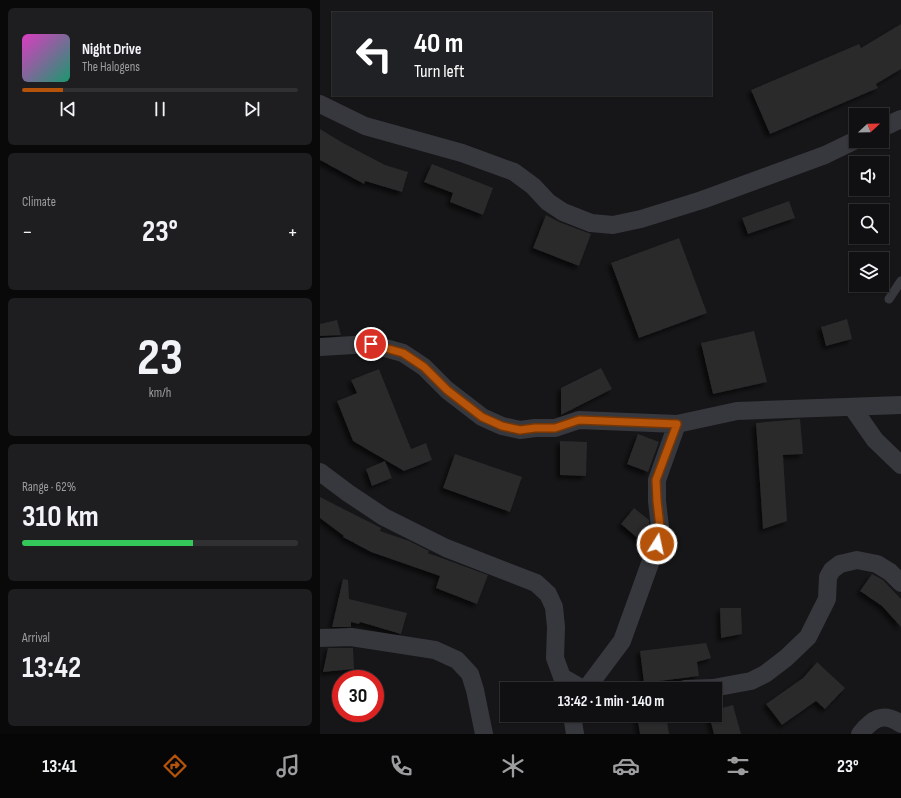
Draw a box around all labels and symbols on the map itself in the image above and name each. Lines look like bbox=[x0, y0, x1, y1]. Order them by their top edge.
north arrow bbox=[849, 108, 889, 148]
pin bbox=[354, 327, 388, 361]
position arrow bbox=[636, 523, 678, 565]
speed limit sign: 30 bbox=[332, 670, 384, 722]

